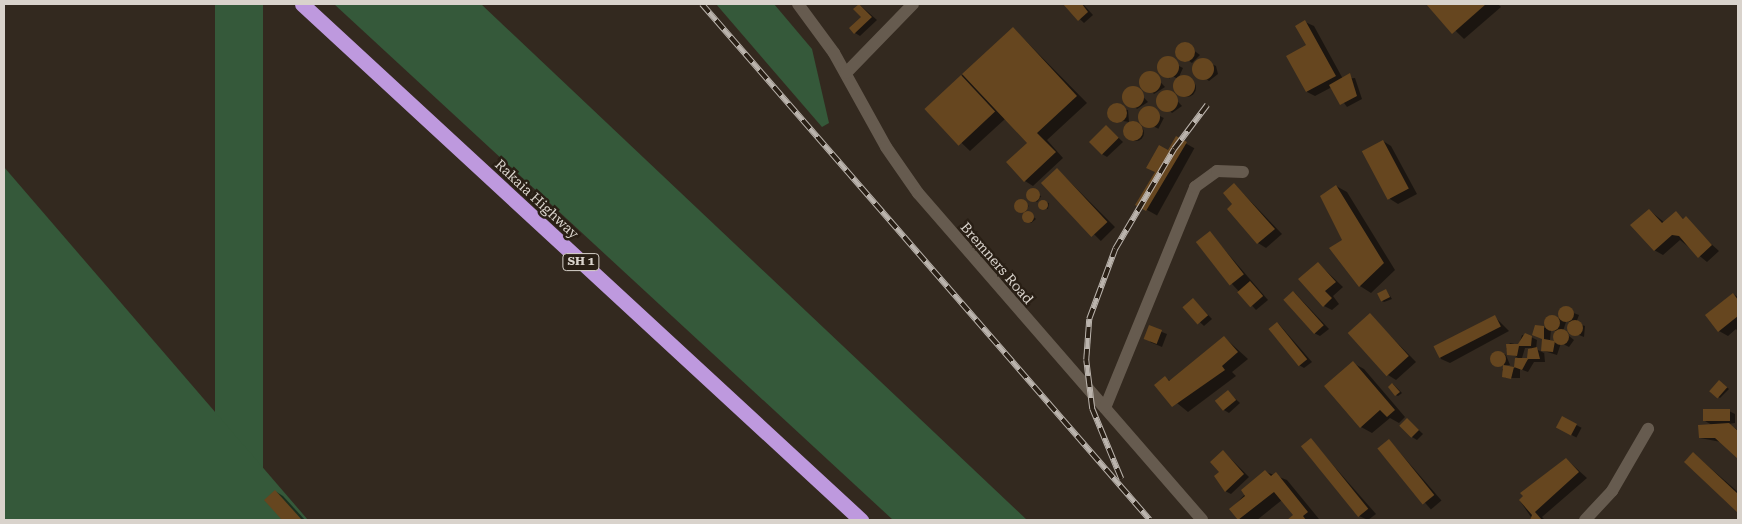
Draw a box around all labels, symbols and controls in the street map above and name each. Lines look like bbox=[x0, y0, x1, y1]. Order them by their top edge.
street label: Rakaia Highway bbox=[492, 156, 582, 242]
street label: Bremners Road bbox=[957, 219, 1037, 307]
road number: SH 1 bbox=[562, 252, 600, 272]

